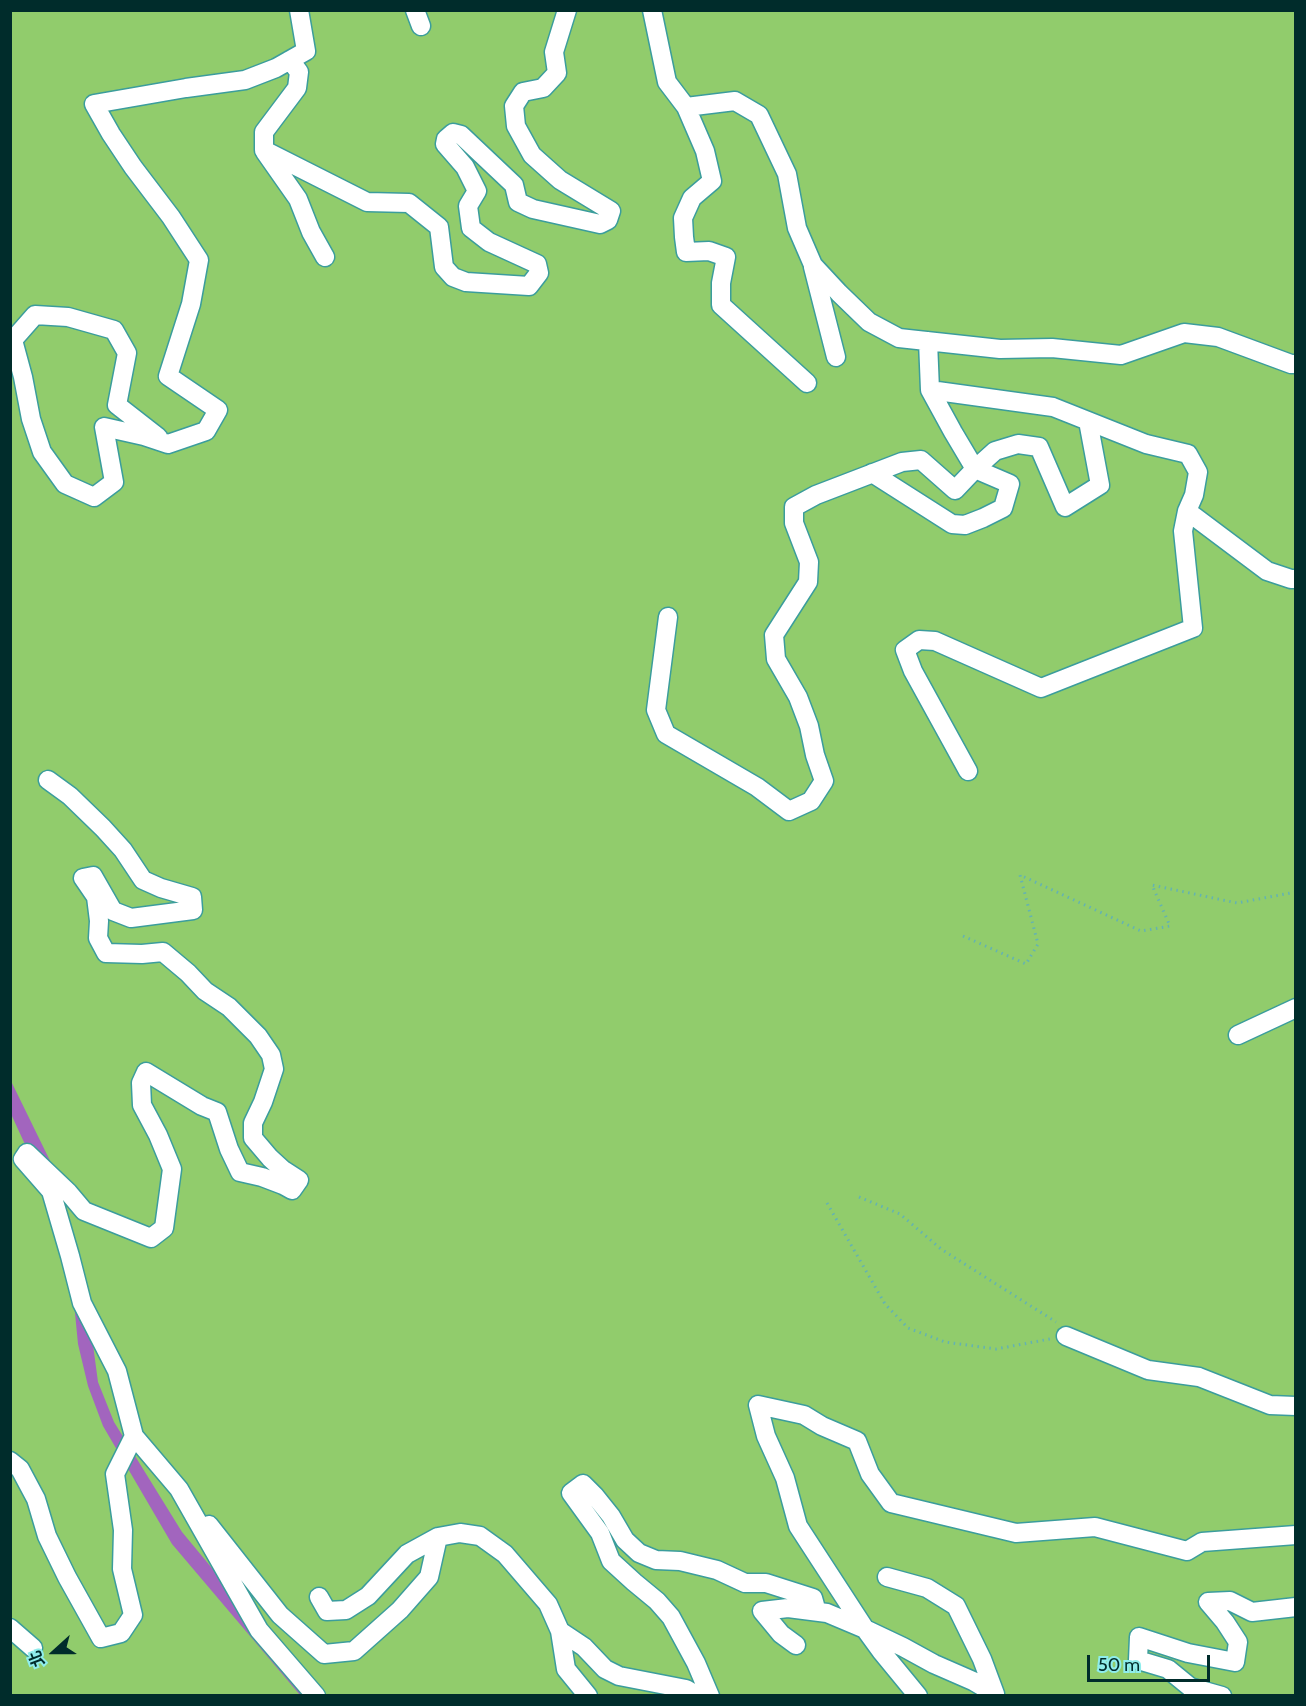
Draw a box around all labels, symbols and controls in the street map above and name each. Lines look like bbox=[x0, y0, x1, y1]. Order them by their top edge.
north arrow bbox=[24, 1622, 84, 1682]
scale bar bbox=[1090, 1643, 1213, 1681]
text: 北 bbox=[25, 1648, 48, 1670]
text: 50 m bbox=[1098, 1654, 1140, 1676]

